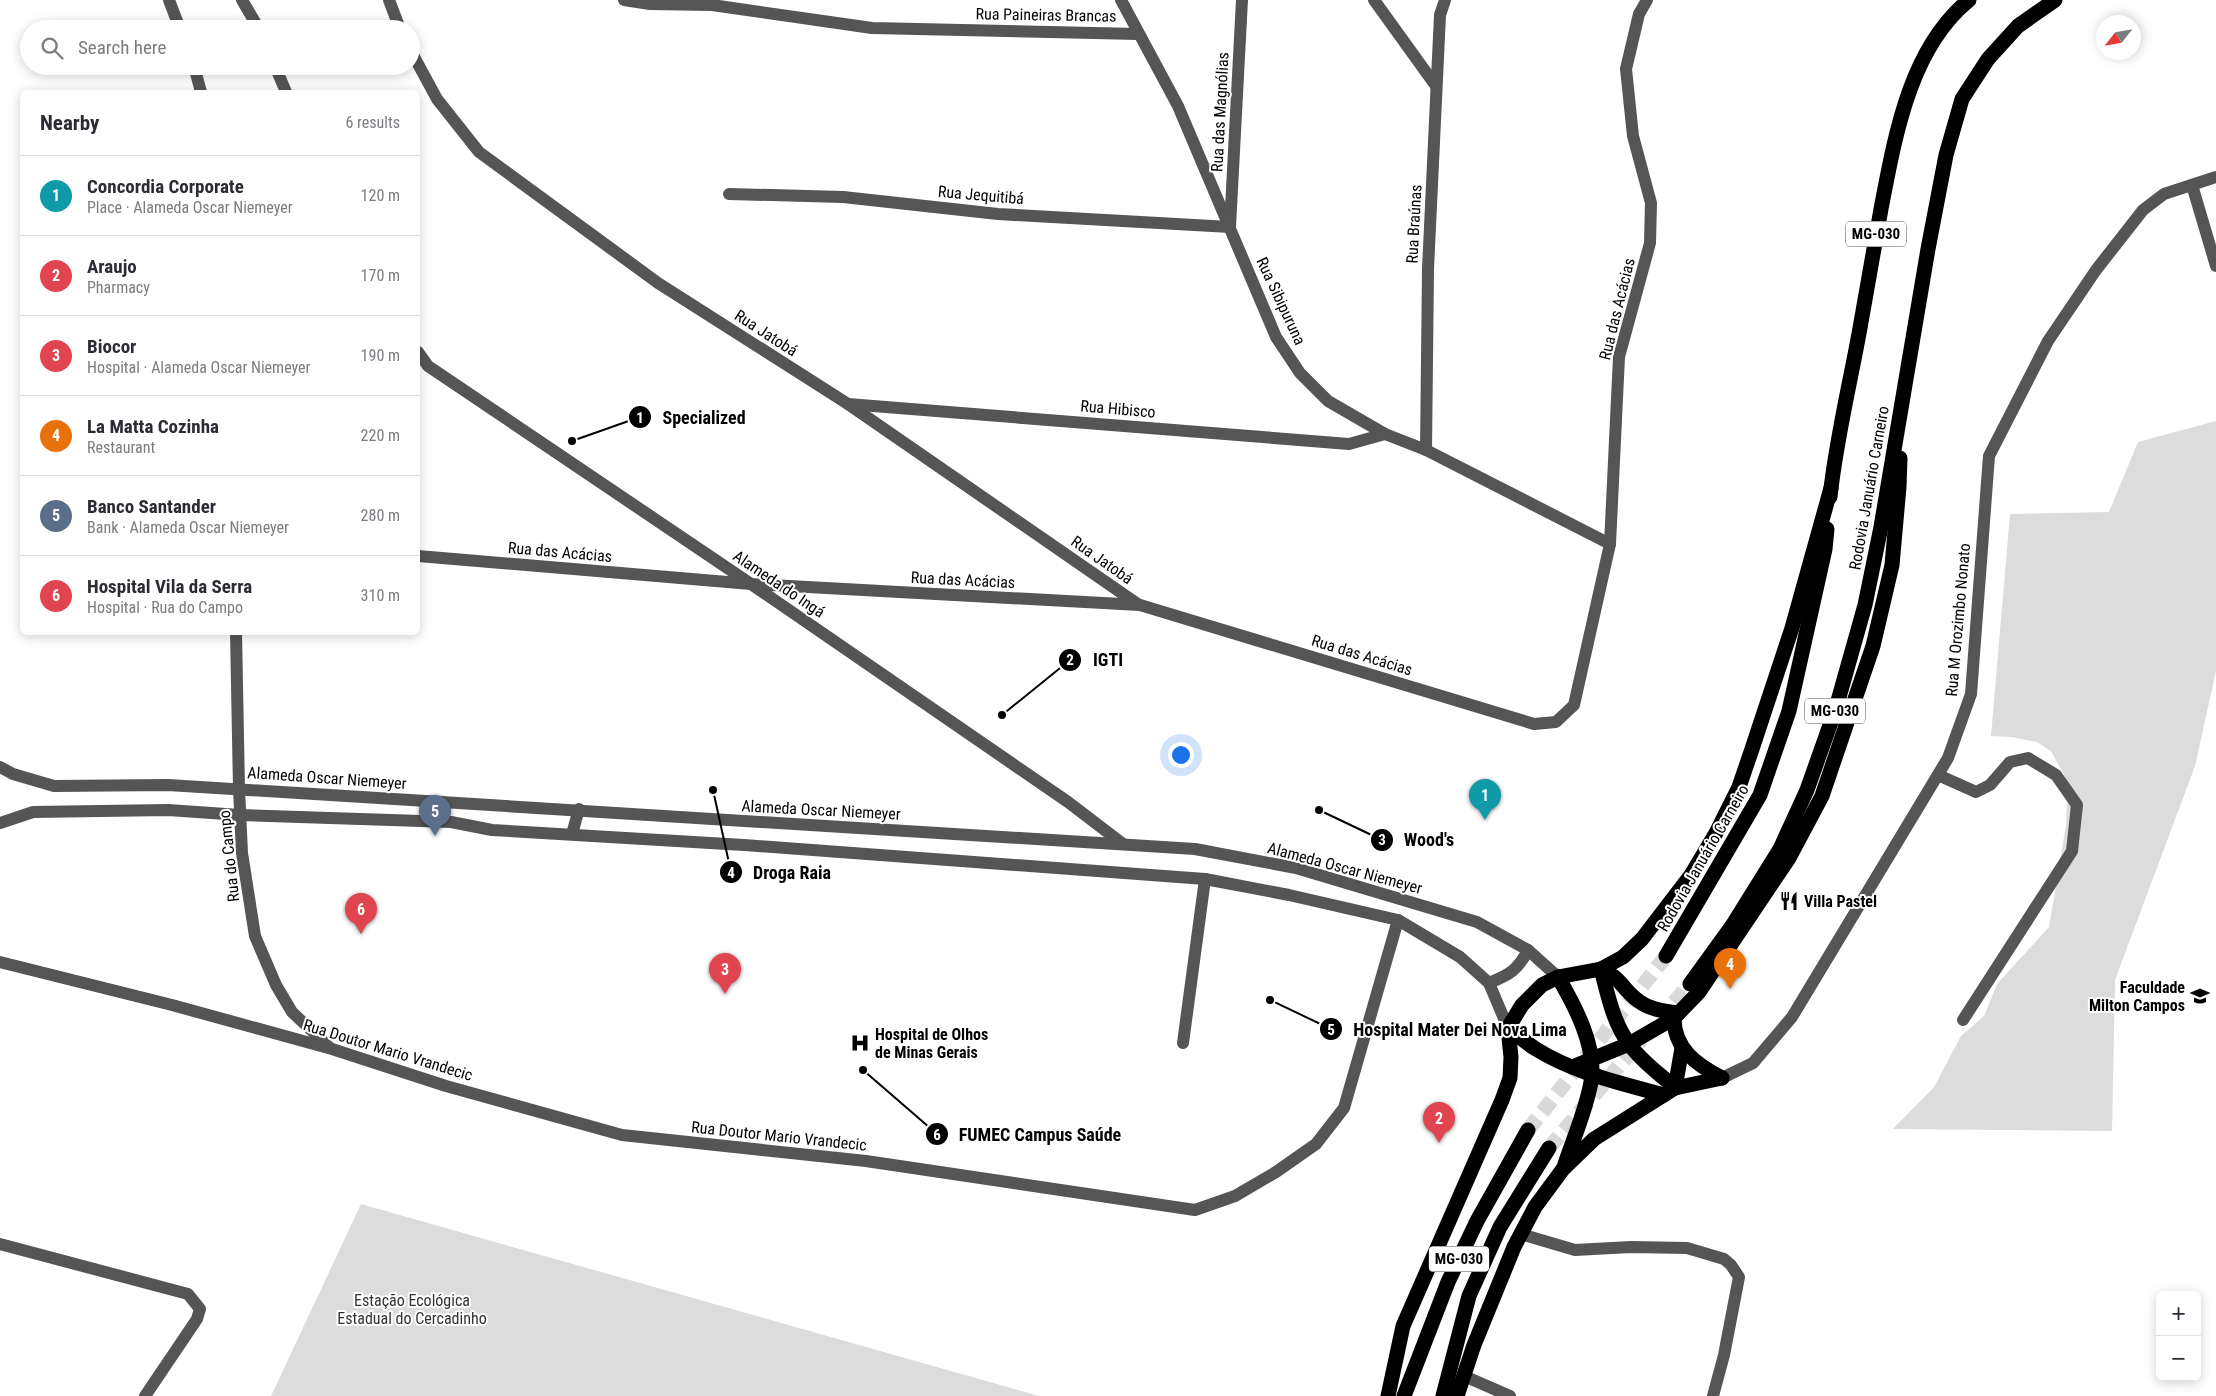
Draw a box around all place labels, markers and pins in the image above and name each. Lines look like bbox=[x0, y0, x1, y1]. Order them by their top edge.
callout: Specialized bbox=[628, 401, 756, 434]
callout: IGTI bbox=[1058, 643, 1133, 676]
pin: 1 bbox=[1469, 779, 1501, 820]
pin: 5 bbox=[419, 795, 451, 836]
callout: Wood's bbox=[1369, 823, 1464, 856]
callout: Droga Raia bbox=[719, 856, 841, 889]
restaurant icon: Villa Pastel bbox=[1778, 890, 1800, 912]
place label: Villa Pastel bbox=[1804, 892, 1877, 911]
pin: 6 bbox=[345, 893, 377, 934]
pin: 4 bbox=[1714, 948, 1746, 989]
pin: 3 bbox=[709, 953, 741, 994]
place label: Faculdade Milton Campos bbox=[2089, 978, 2185, 1015]
school or university icon: Faculdade Milton Campos bbox=[2189, 985, 2211, 1007]
callout: Hospital Mater Dei Nova Lima bbox=[1318, 1013, 1577, 1046]
place label: Hospital de Olhos de Minas Gerais bbox=[875, 1025, 988, 1062]
hospital icon: Hospital de Olhos de Minas Gerais bbox=[849, 1032, 871, 1054]
pin: 2 bbox=[1423, 1102, 1455, 1143]
callout: FUMEC Campus Saúde bbox=[924, 1118, 1132, 1151]

